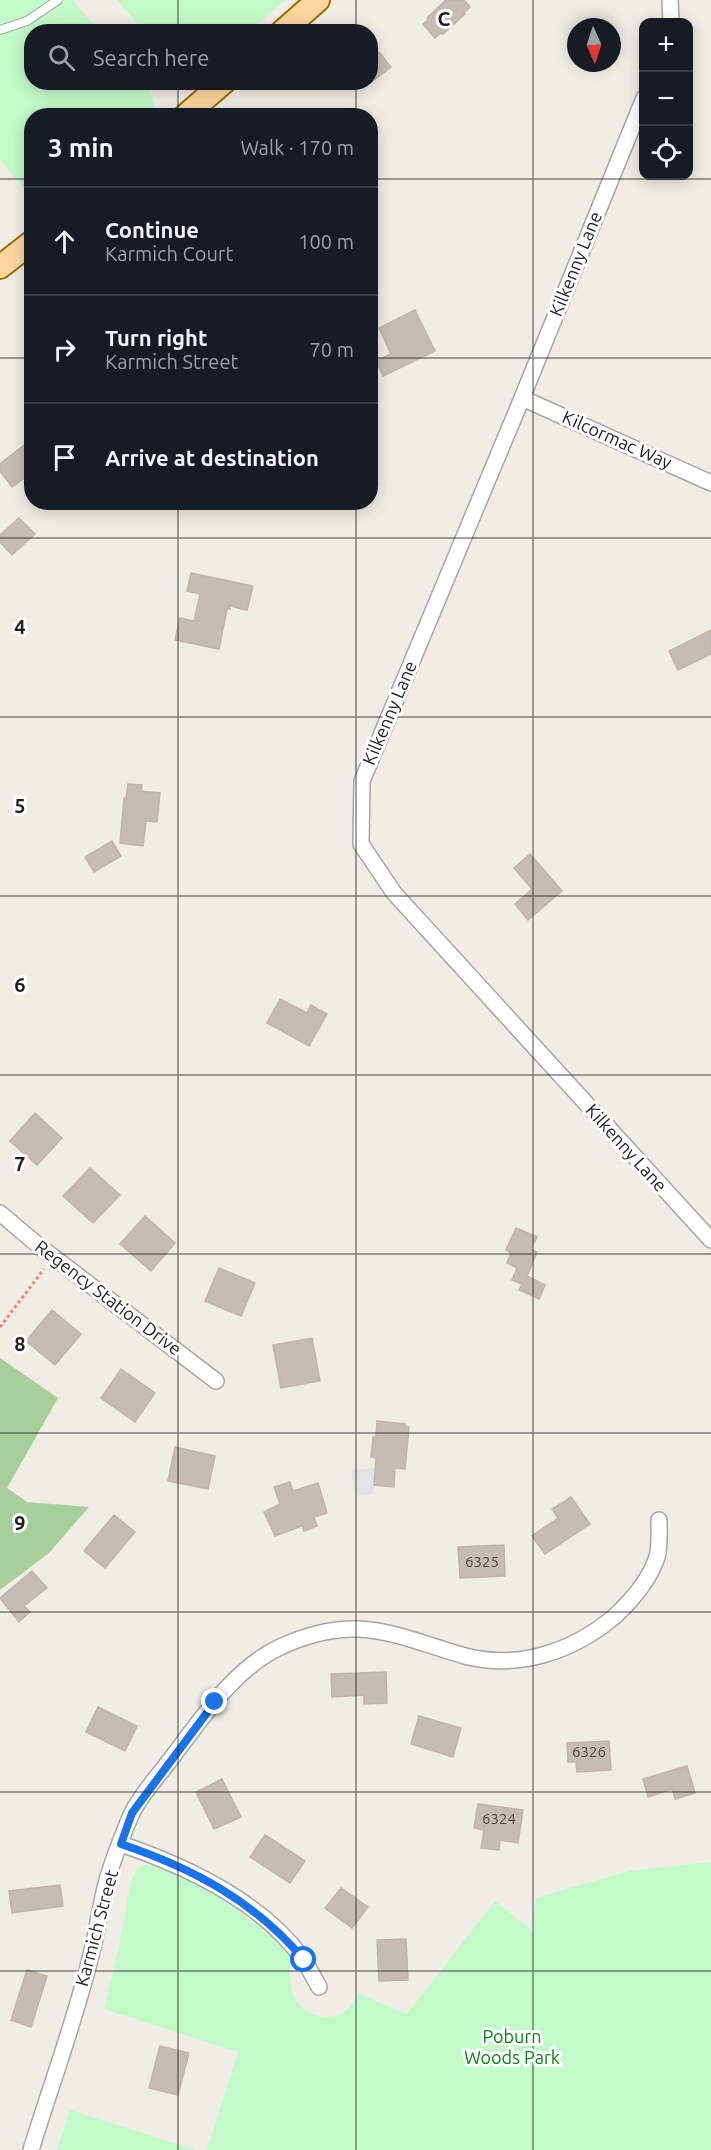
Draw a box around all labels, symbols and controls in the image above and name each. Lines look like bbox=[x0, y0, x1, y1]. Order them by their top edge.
text: C bbox=[438, 7, 451, 30]
north arrow bbox=[567, 18, 621, 72]
map controls bbox=[639, 18, 693, 180]
button: + bbox=[639, 18, 693, 72]
search box bbox=[24, 24, 378, 90]
icon: search bbox=[45, 41, 78, 74]
text: Search here bbox=[93, 45, 209, 70]
button: − bbox=[639, 72, 693, 126]
button: locate bbox=[639, 126, 693, 180]
text: 3 min bbox=[48, 133, 114, 162]
text: Walk · 170 m bbox=[241, 136, 354, 159]
street label: Kilkenny Lane bbox=[545, 208, 605, 319]
text: Continue bbox=[105, 217, 199, 242]
icon: ahead bbox=[48, 225, 81, 258]
text: 100 m bbox=[298, 230, 354, 253]
text: Karmich Court bbox=[105, 242, 233, 265]
text: Turn right bbox=[105, 325, 207, 350]
icon: right bbox=[48, 333, 81, 366]
text: 70 m bbox=[310, 338, 354, 361]
text: Karmich Street bbox=[105, 350, 238, 373]
street label: Kilcormac Way bbox=[560, 406, 675, 472]
icon: arrive bbox=[48, 441, 81, 474]
text: Arrive at destination bbox=[105, 445, 319, 470]
text: 4 bbox=[14, 615, 26, 638]
street label: Kilkenny Lane bbox=[358, 658, 420, 768]
text: 5 bbox=[14, 794, 26, 817]
text: 6 bbox=[14, 973, 26, 996]
street label: Kilkenny Lane bbox=[582, 1099, 671, 1195]
text: 7 bbox=[14, 1152, 26, 1175]
street label: Regency Station Drive bbox=[32, 1236, 186, 1359]
text: 8 bbox=[14, 1332, 26, 1355]
text: 9 bbox=[14, 1511, 26, 1534]
house number: 6325 bbox=[465, 1553, 499, 1570]
route end bbox=[201, 1688, 227, 1714]
house number: 6326 bbox=[572, 1743, 606, 1760]
house number: 6324 bbox=[482, 1810, 516, 1827]
street label: Karmich Street bbox=[71, 1867, 121, 1988]
route start bbox=[290, 1946, 316, 1972]
park label: Poburn Woods Park bbox=[464, 2026, 560, 2067]

